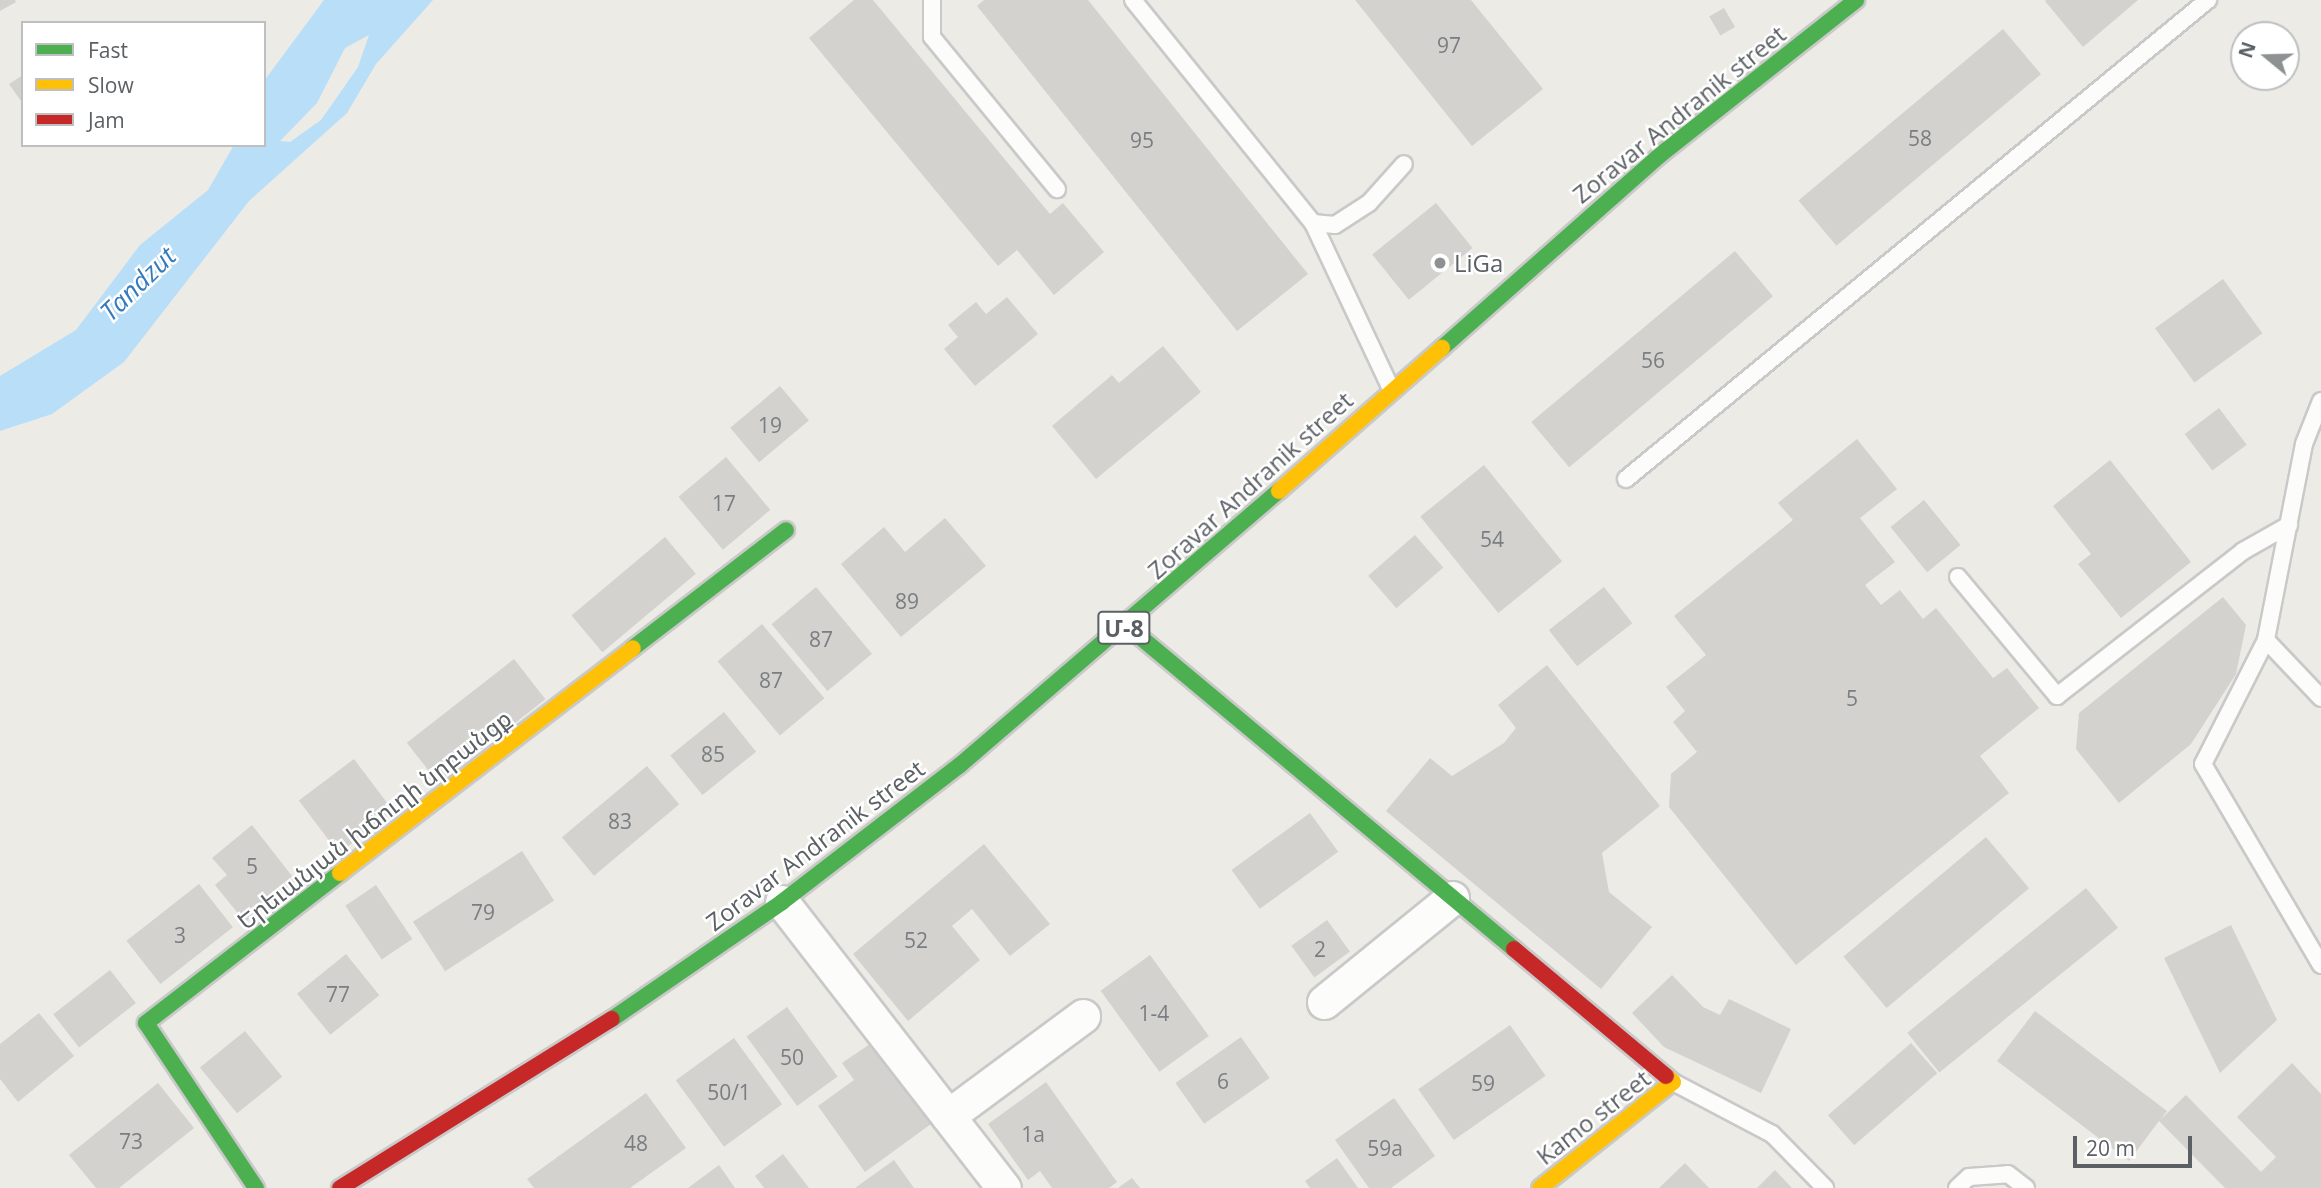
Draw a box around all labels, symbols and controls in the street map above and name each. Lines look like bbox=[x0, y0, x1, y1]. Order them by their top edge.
street label: Zoravar Andranik street bbox=[1567, 19, 1791, 209]
legend bbox=[21, 21, 266, 147]
north arrow bbox=[2230, 21, 2300, 91]
house number: 97 bbox=[1437, 32, 1461, 58]
text: Fast bbox=[88, 36, 128, 64]
text: N bbox=[2232, 38, 2262, 61]
text: Slow bbox=[88, 71, 134, 99]
text: Jam bbox=[88, 106, 125, 134]
house number: 58 bbox=[1908, 125, 1932, 151]
house number: 95 bbox=[1130, 127, 1154, 153]
water label: Tandzut bbox=[94, 241, 182, 327]
place label: LiGa bbox=[1454, 249, 1503, 277]
marker: LiGa bbox=[1432, 255, 1448, 271]
house number: 56 bbox=[1641, 347, 1665, 373]
street label: Zoravar Andranik street bbox=[1142, 386, 1358, 584]
house number: 19 bbox=[758, 412, 782, 438]
house number: 17 bbox=[712, 490, 736, 516]
house number: 54 bbox=[1480, 526, 1504, 552]
house number: 89 bbox=[895, 588, 919, 614]
road number: Մ-8 bbox=[1096, 608, 1152, 648]
house number: 87 bbox=[809, 626, 833, 652]
house number: 87 bbox=[759, 667, 783, 693]
house number: 5 bbox=[1846, 685, 1858, 711]
street label: Երեւանյան խճուղի նրբանցք bbox=[231, 703, 517, 935]
house number: 85 bbox=[701, 741, 725, 767]
street label: Zoravar Andranik street bbox=[700, 754, 930, 936]
house number: 83 bbox=[608, 808, 632, 834]
house number: 5 bbox=[246, 853, 258, 879]
house number: 79 bbox=[471, 899, 495, 925]
house number: 3 bbox=[174, 922, 186, 948]
house number: 52 bbox=[904, 927, 928, 953]
house number: 2 bbox=[1314, 936, 1326, 962]
house number: 77 bbox=[326, 981, 350, 1007]
house number: 1-4 bbox=[1139, 1000, 1169, 1026]
house number: 50 bbox=[780, 1044, 804, 1070]
street label: Kamo street bbox=[1530, 1064, 1656, 1170]
house number: 6 bbox=[1217, 1068, 1229, 1094]
house number: 59 bbox=[1471, 1070, 1495, 1096]
house number: 50/1 bbox=[707, 1079, 751, 1105]
house number: 1a bbox=[1021, 1121, 1045, 1147]
scale bar bbox=[2076, 1122, 2195, 1166]
house number: 73 bbox=[119, 1128, 143, 1154]
house number: 48 bbox=[624, 1130, 648, 1156]
text: 20 m bbox=[2086, 1134, 2135, 1162]
house number: 59a bbox=[1367, 1135, 1403, 1161]

